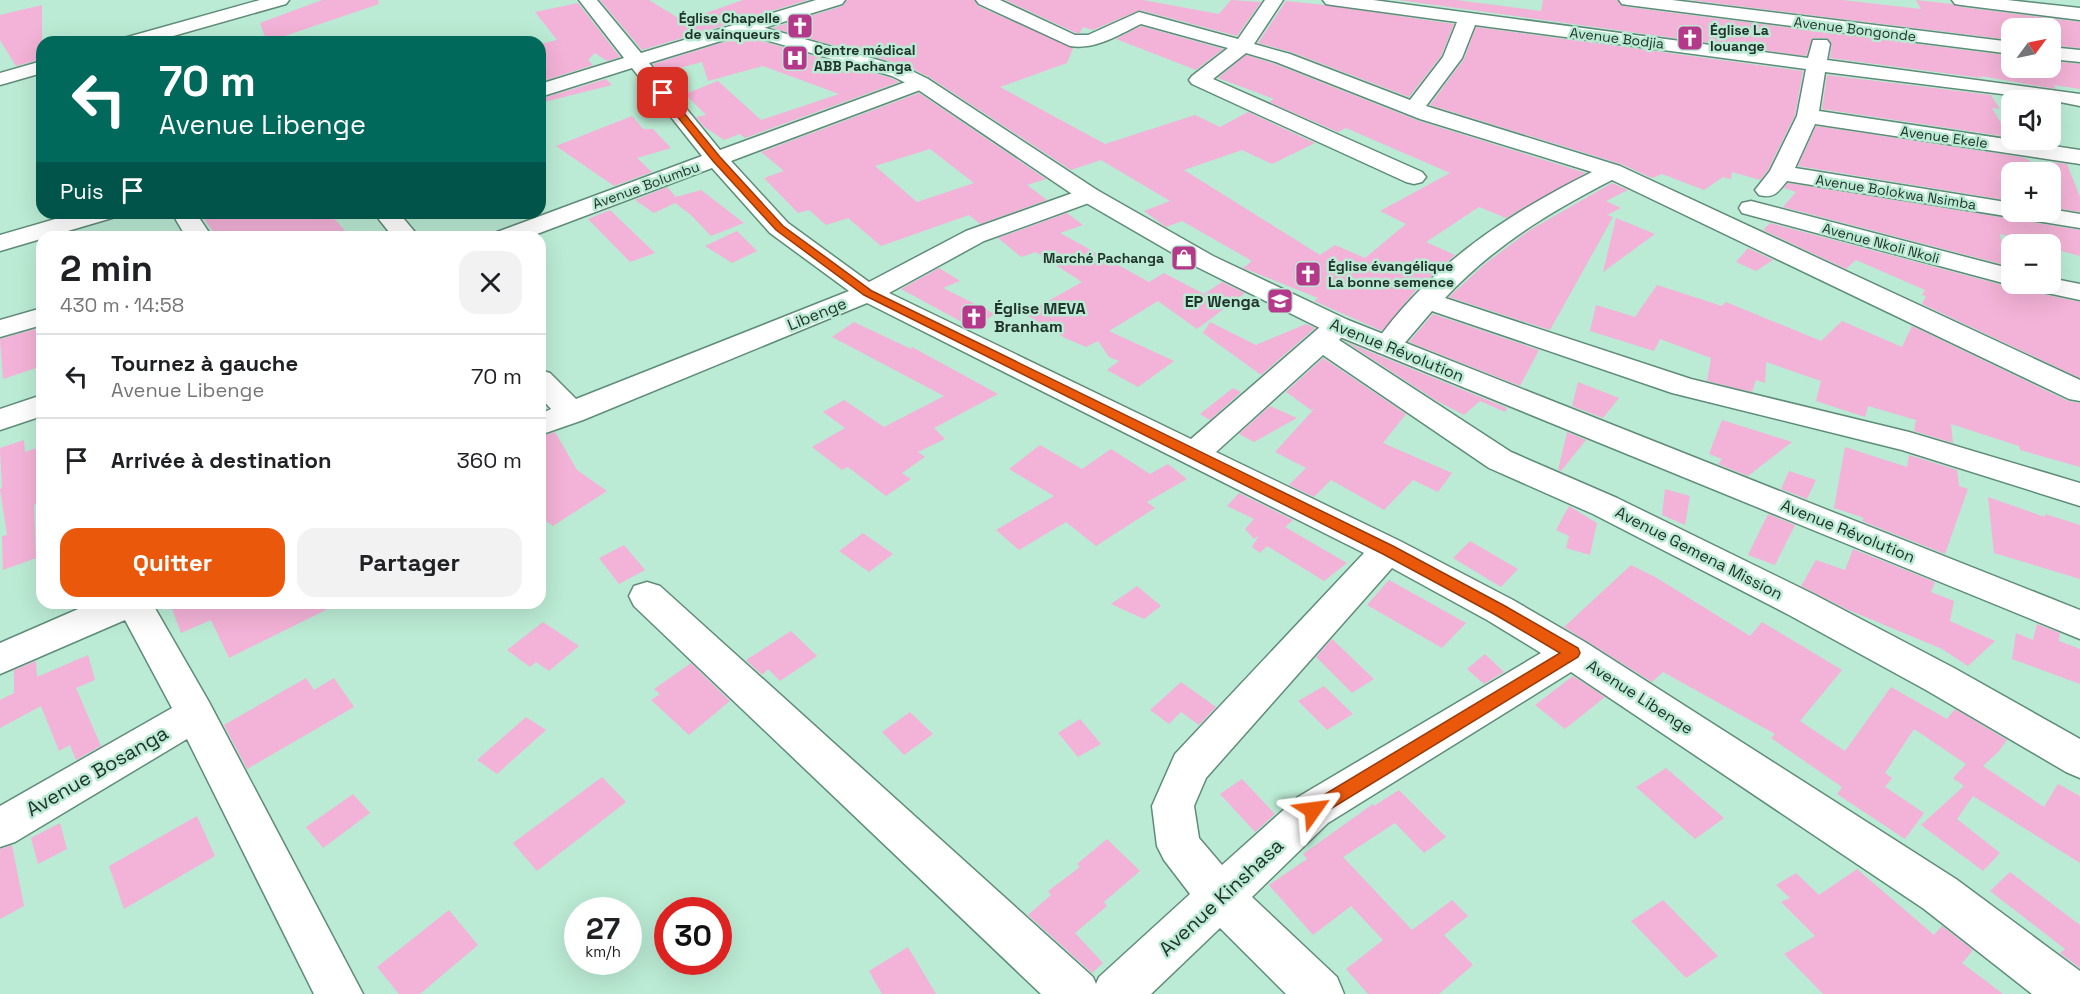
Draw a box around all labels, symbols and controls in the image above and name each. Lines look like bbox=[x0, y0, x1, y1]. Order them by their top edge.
place label: Église Chapelle de vainqueurs bbox=[679, 9, 780, 43]
church icon: Église Chapelle de vainqueurs bbox=[785, 11, 815, 41]
street label: Avenue Bongonde bbox=[1793, 13, 1917, 45]
north arrow bbox=[2001, 18, 2061, 78]
map controls bbox=[2001, 18, 2061, 294]
place label: Église La louange bbox=[1710, 21, 1769, 55]
street label: Avenue Bodjia bbox=[1569, 23, 1665, 53]
church icon: Église La louange bbox=[1675, 23, 1705, 53]
place label: Centre médical ABB Pachanga bbox=[814, 41, 916, 75]
hospital icon: Centre médical ABB Pachanga bbox=[780, 43, 810, 73]
text: 70 m bbox=[159, 55, 256, 108]
icon: left bbox=[60, 60, 138, 138]
pin bbox=[637, 67, 688, 118]
icon: arrive bbox=[646, 76, 679, 109]
button: sound bbox=[2001, 90, 2061, 150]
text: Avenue Libenge bbox=[159, 107, 366, 142]
street label: Avenue Ekele bbox=[1899, 122, 1989, 152]
street label: Avenue Bolumbu bbox=[590, 157, 702, 213]
button: + bbox=[2001, 162, 2061, 222]
street label: Avenue Bolokwa Nsimba bbox=[1814, 170, 1978, 214]
icon: arrive bbox=[116, 174, 149, 207]
text: Puis bbox=[60, 177, 104, 205]
street label: Avenue Nkoli Nkoli bbox=[1820, 219, 1942, 267]
button: − bbox=[2001, 234, 2061, 294]
shop icon: Marché Pachanga bbox=[1169, 243, 1199, 273]
text: 2 min bbox=[60, 246, 153, 292]
place label: Marché Pachanga bbox=[1043, 249, 1164, 267]
button: close bbox=[459, 251, 522, 314]
place label: Église évangélique La bonne semence bbox=[1328, 257, 1454, 291]
church icon: Église évangélique La bonne semence bbox=[1293, 259, 1323, 289]
school or university icon: EP Wenga bbox=[1265, 286, 1295, 316]
place label: EP Wenga bbox=[1185, 291, 1260, 312]
text: 430 m · 14:58 bbox=[60, 292, 184, 318]
street label: Libenge bbox=[784, 293, 850, 335]
place label: Église MEVA Branham bbox=[994, 298, 1086, 337]
church icon: Église MEVA Branham bbox=[959, 302, 989, 332]
street label: Avenue Révolution bbox=[1327, 314, 1467, 386]
text: Tournez à gauche bbox=[111, 349, 298, 377]
icon: left bbox=[60, 360, 93, 393]
text: 70 m bbox=[471, 362, 522, 390]
text: Avenue Libenge bbox=[111, 377, 264, 403]
icon: arrive bbox=[60, 444, 93, 477]
text: Arrivée à destination bbox=[111, 446, 332, 474]
text: 360 m bbox=[457, 446, 522, 474]
street label: Avenue Révolution bbox=[1778, 495, 1918, 567]
street label: Avenue Gemena Mission bbox=[1612, 502, 1786, 604]
button: Quitter bbox=[60, 528, 285, 597]
button: Partager bbox=[297, 528, 522, 597]
street label: Avenue Libenge bbox=[1583, 655, 1697, 739]
street label: Avenue Bosanga bbox=[21, 720, 173, 822]
position arrow bbox=[1281, 778, 1345, 842]
street label: Avenue Kinshasa bbox=[1153, 832, 1289, 962]
speed limit sign: 30 bbox=[654, 897, 732, 975]
text: 27 bbox=[586, 909, 620, 948]
text: km/h bbox=[585, 942, 621, 961]

